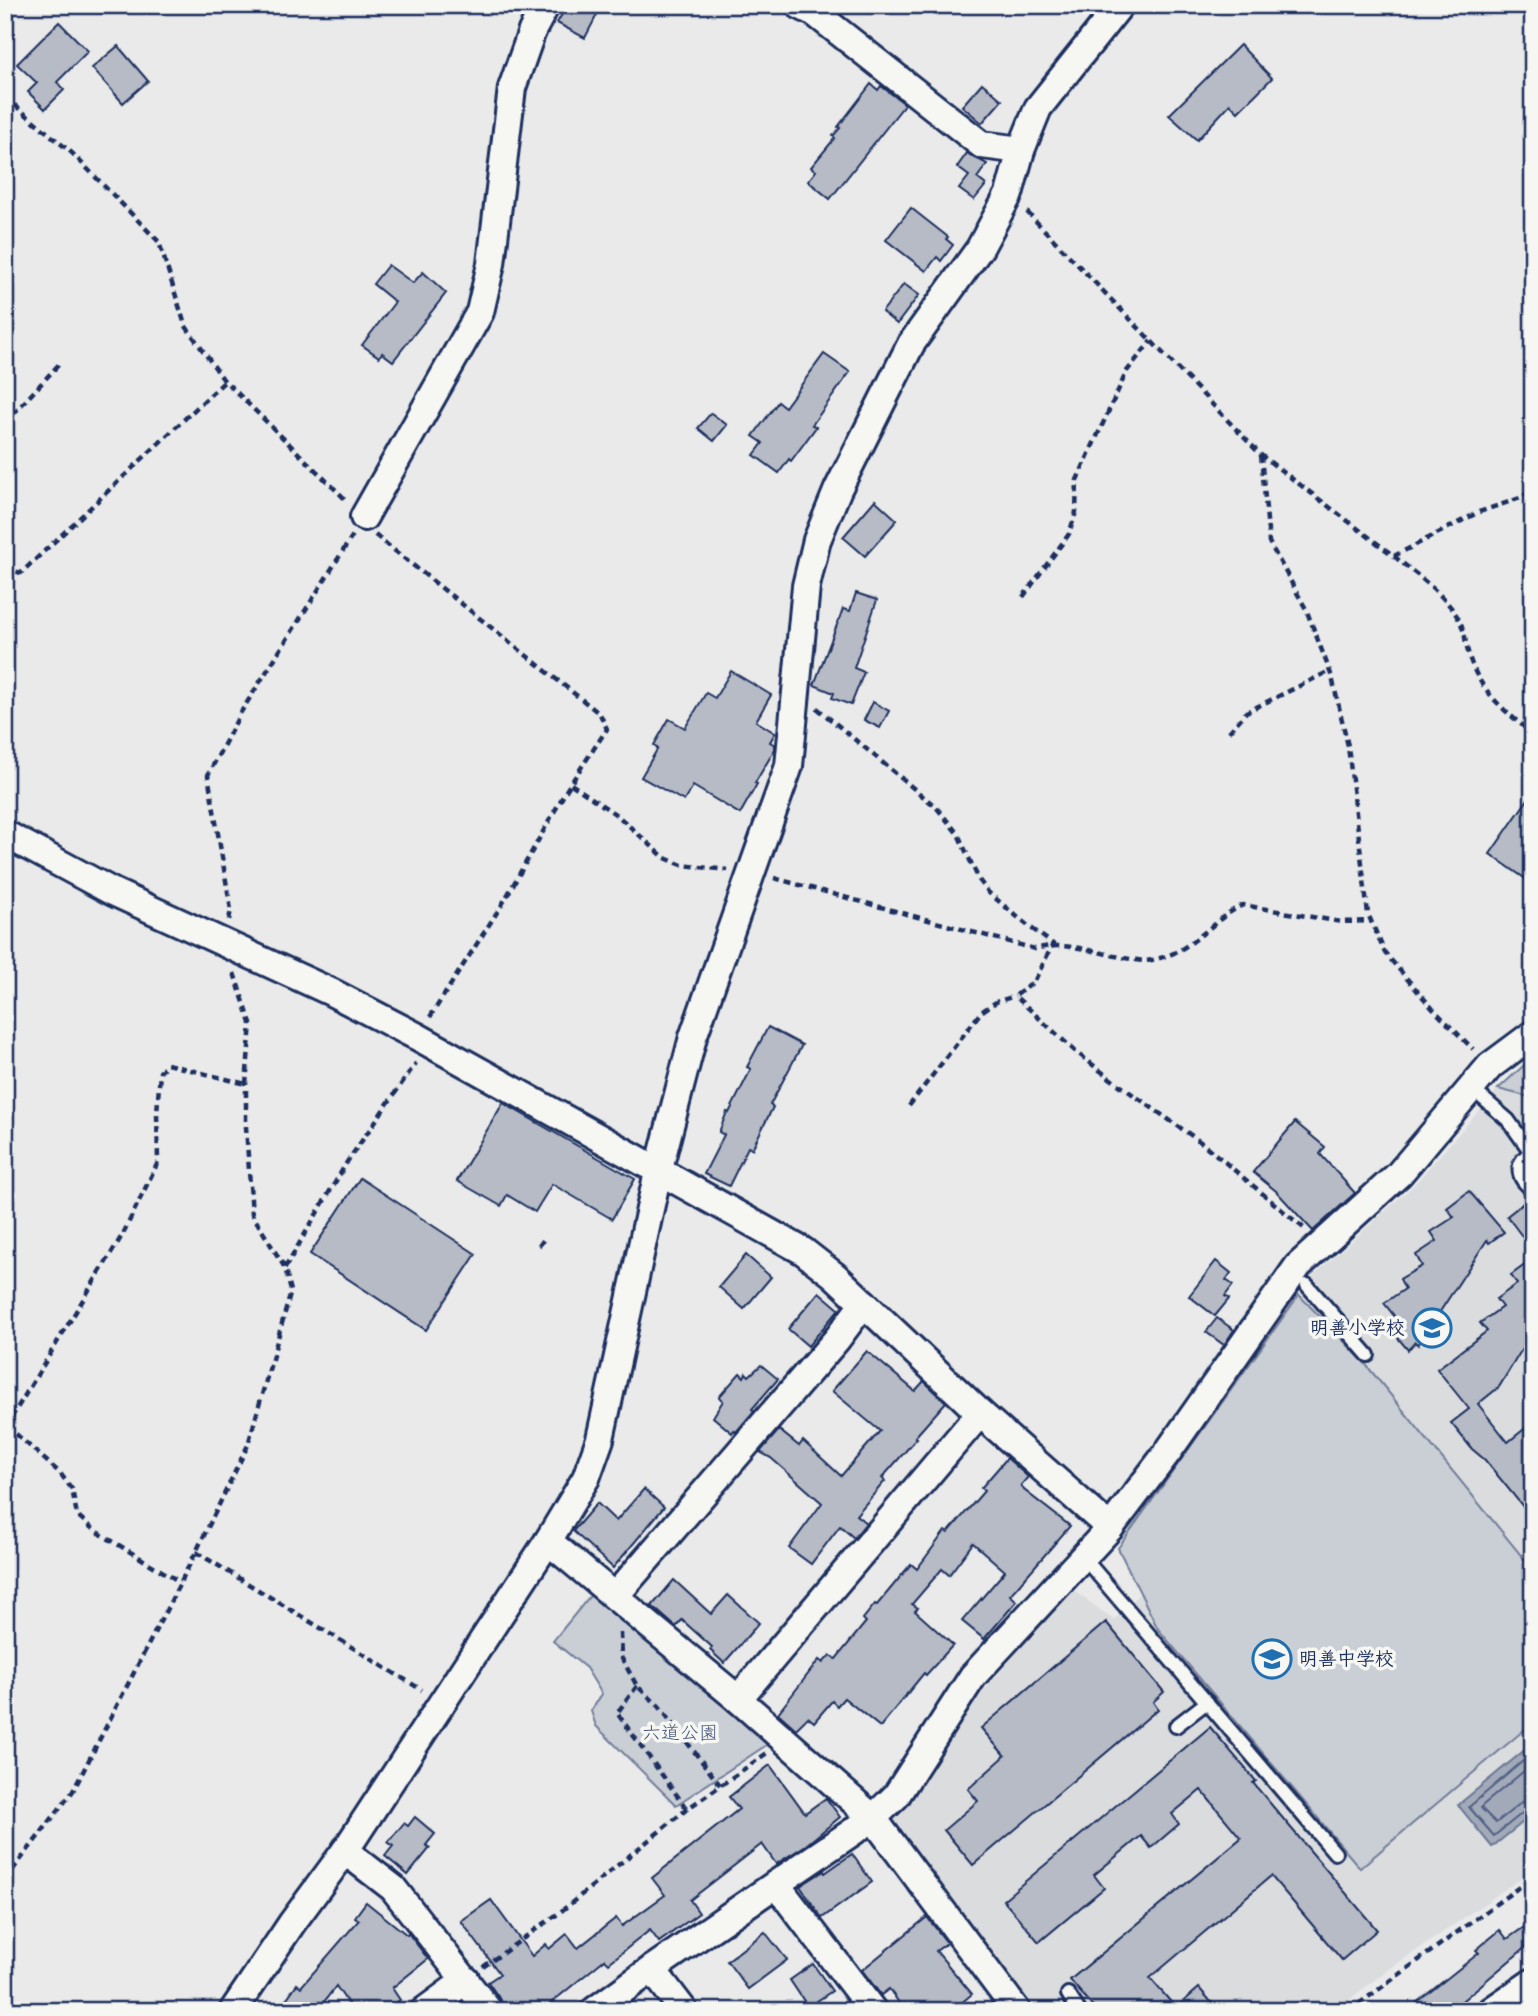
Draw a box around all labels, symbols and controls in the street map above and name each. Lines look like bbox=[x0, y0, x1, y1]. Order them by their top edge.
school or university icon: 明善小学校 bbox=[1411, 1307, 1453, 1349]
place label: 明善小学校 bbox=[1310, 1316, 1405, 1340]
school or university icon: 明善中学校 bbox=[1251, 1638, 1293, 1680]
place label: 明善中学校 bbox=[1299, 1647, 1394, 1671]
park label: 六道公園 bbox=[642, 1721, 718, 1745]

